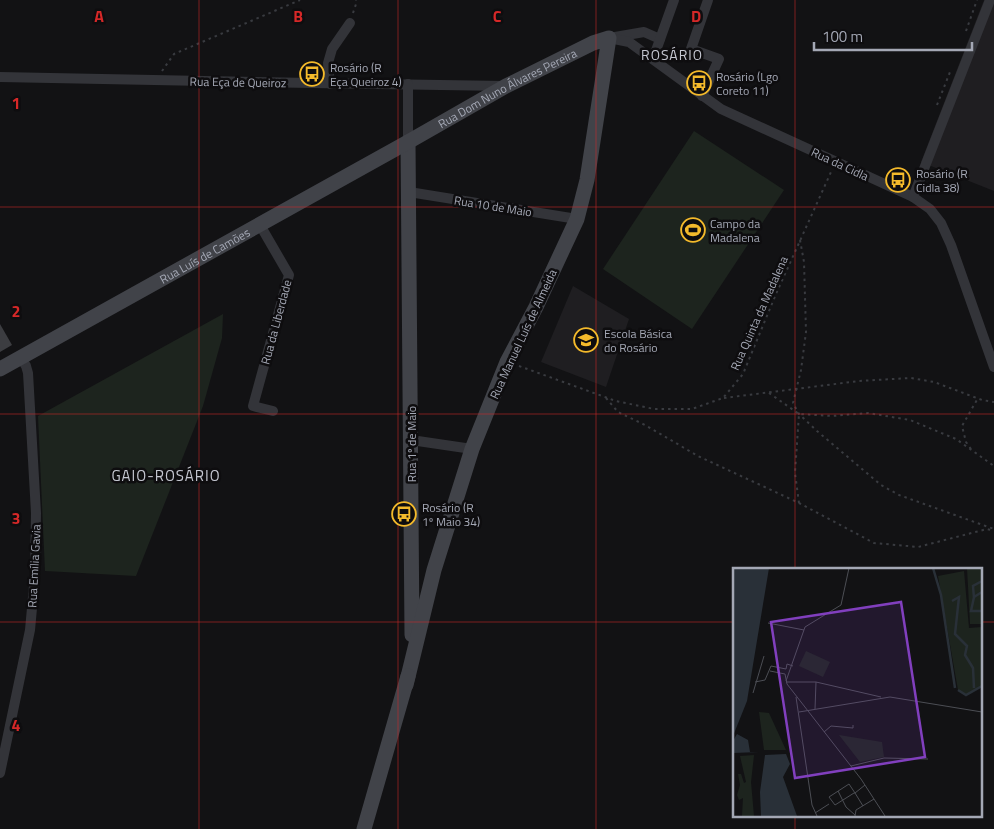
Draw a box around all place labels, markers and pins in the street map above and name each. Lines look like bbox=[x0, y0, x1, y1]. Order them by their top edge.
place label: Rosário (R Eça Queiroz 4) bbox=[330, 58, 402, 91]
bus stop icon: Rosário (R Eça Queiroz 4) bbox=[299, 61, 325, 87]
place label: Rosário (Lgo Coreto 11) bbox=[716, 67, 778, 100]
bus stop icon: Rosário (Lgo Coreto 11) bbox=[686, 70, 712, 96]
place label: Rosário (R Cidla 38) bbox=[916, 164, 968, 197]
bus stop icon: Rosário (R Cidla 38) bbox=[885, 167, 911, 193]
place label: Campo da Madalena bbox=[710, 214, 760, 247]
sports icon: Campo da Madalena bbox=[680, 217, 706, 243]
place label: Escola Básica do Rosário bbox=[604, 324, 672, 357]
school or university icon: Escola Básica do Rosário bbox=[573, 327, 599, 353]
place label: Rosário (R 1º Maio 34) bbox=[422, 498, 480, 531]
bus stop icon: Rosário (R 1º Maio 34) bbox=[391, 501, 417, 527]

